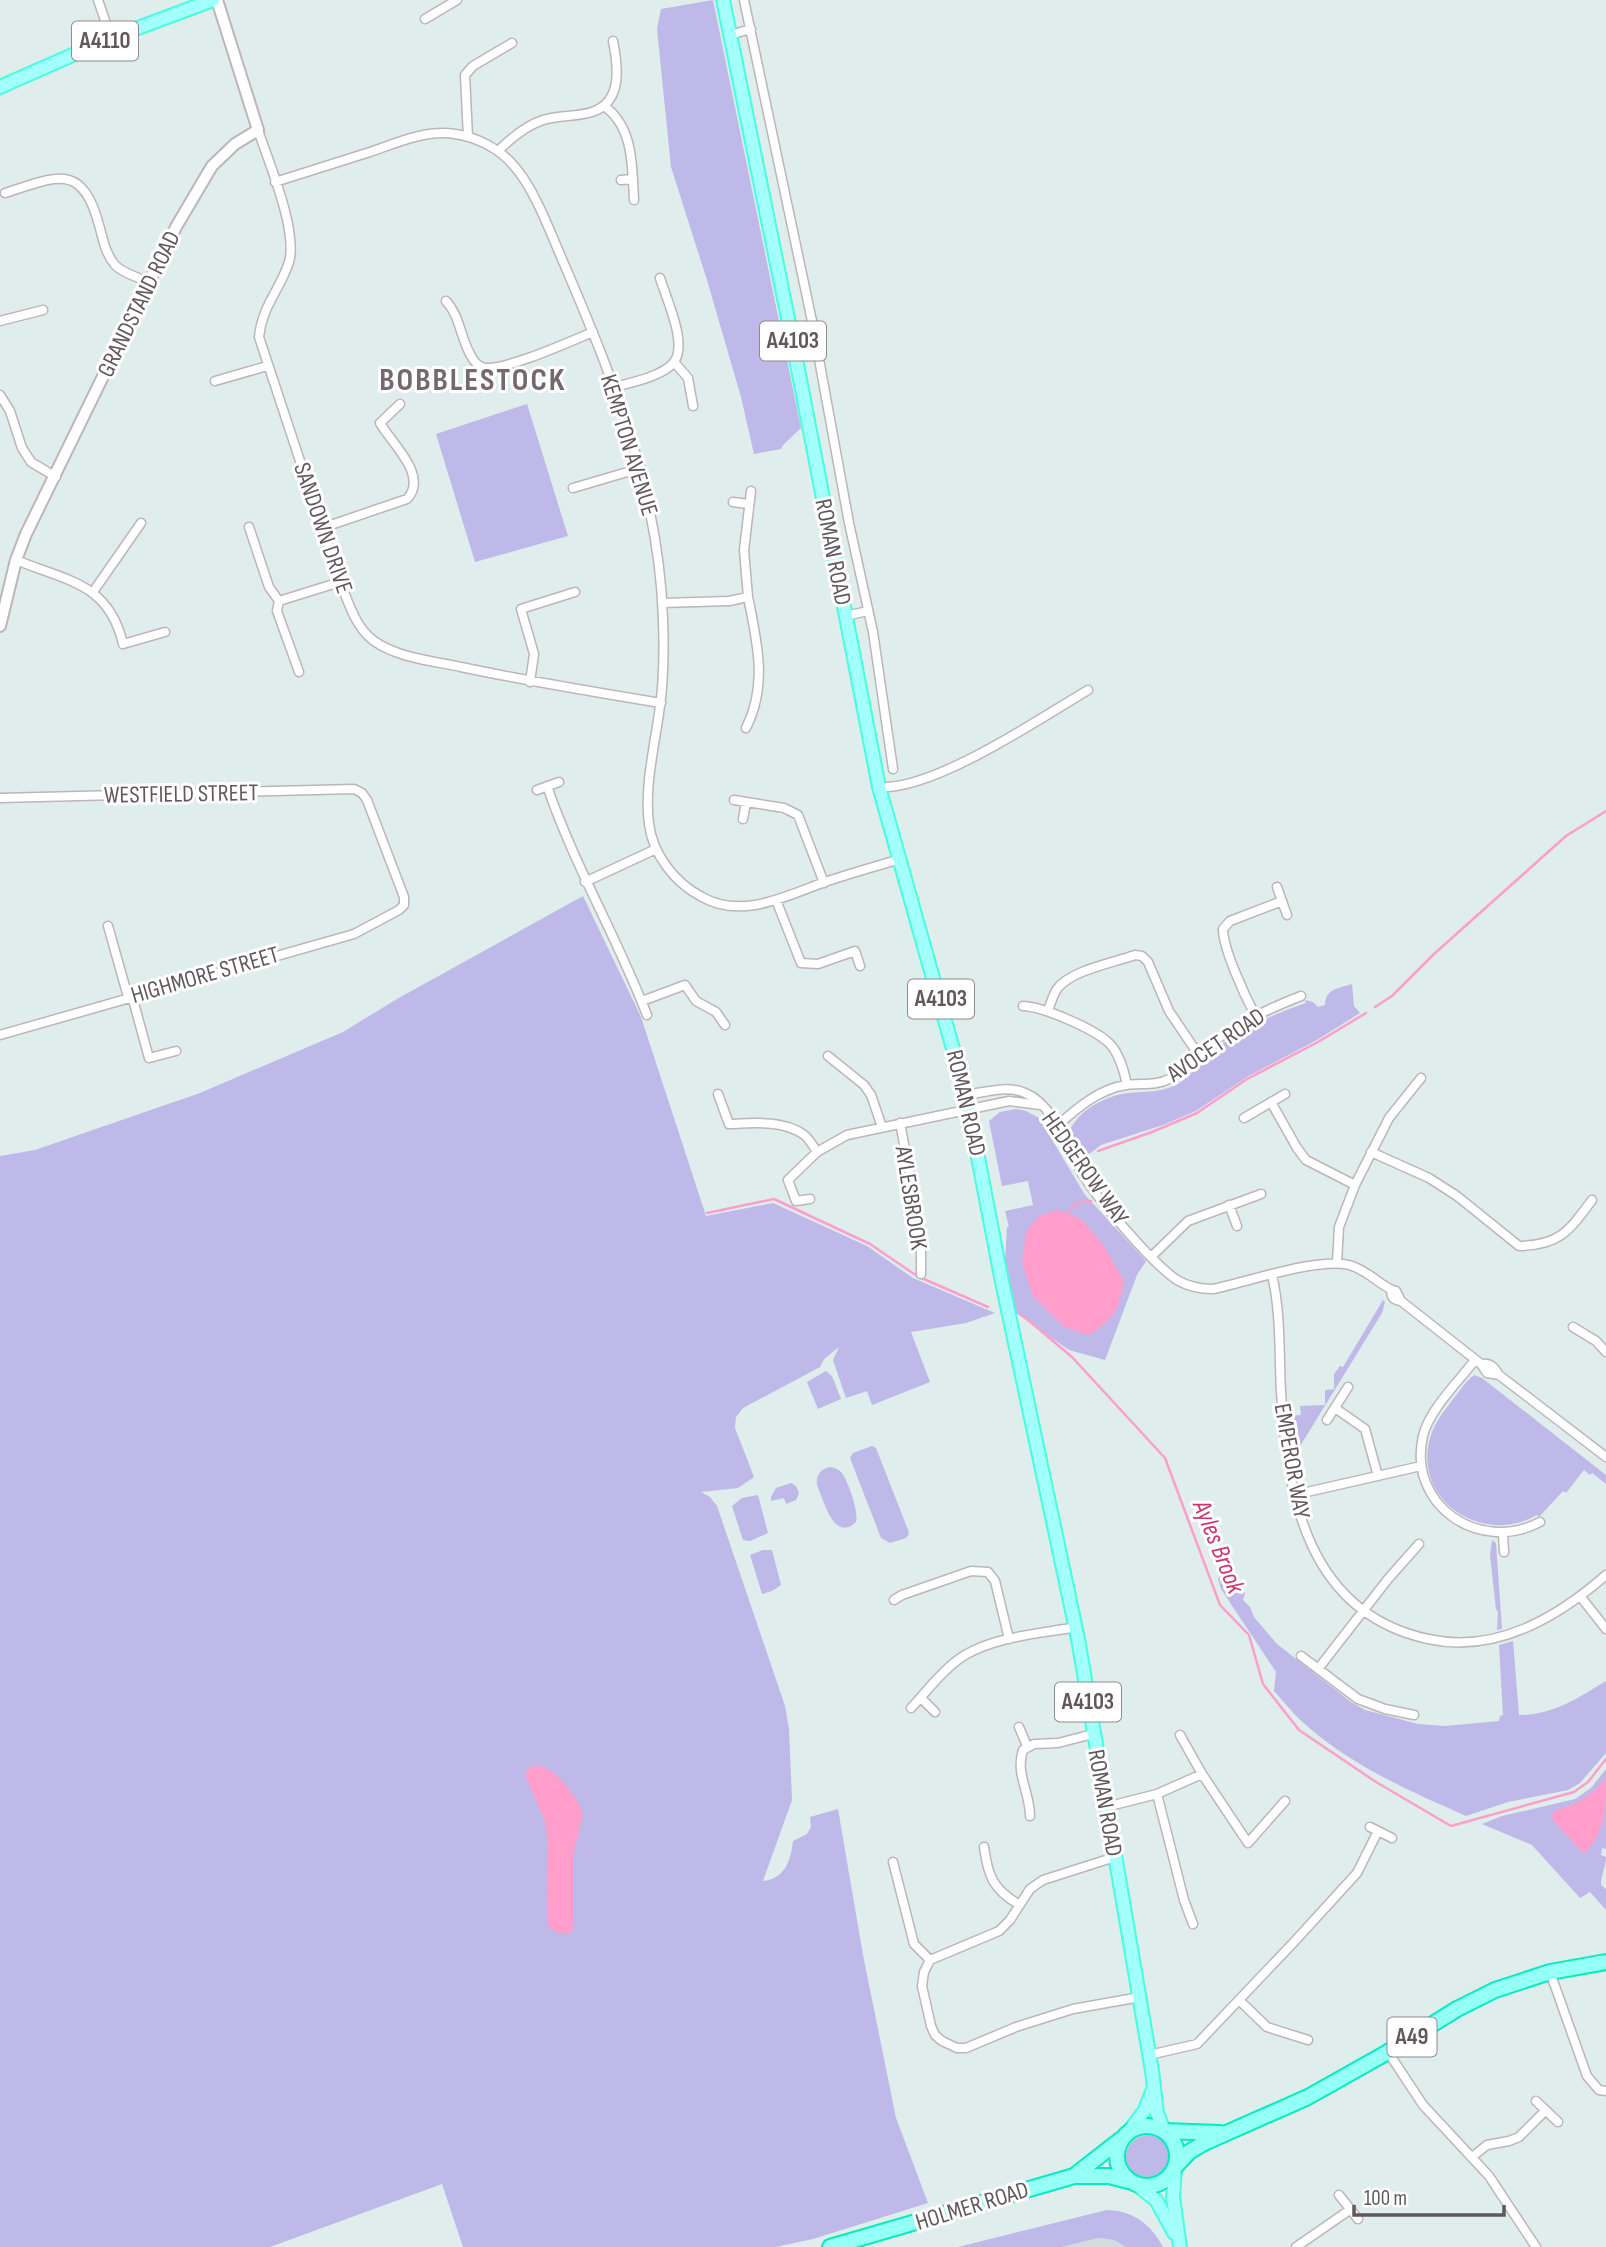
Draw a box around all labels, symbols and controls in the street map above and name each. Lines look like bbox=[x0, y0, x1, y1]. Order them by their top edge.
road number: A4110 bbox=[72, 22, 138, 60]
street label: GRANDSTAND ROAD bbox=[91, 226, 187, 382]
road number: A4103 bbox=[760, 322, 826, 360]
district label: BOBBLESTOCK bbox=[379, 361, 567, 400]
street label: KEMPTON AVENUE bbox=[594, 371, 664, 519]
street label: SANDOWN DRIVE bbox=[287, 459, 359, 597]
street label: ROMAN ROAD bbox=[808, 496, 858, 608]
street label: WESTFIELD STREET bbox=[104, 778, 259, 810]
street label: HIGHMORE STREET bbox=[128, 940, 283, 1010]
road number: A4103 bbox=[908, 980, 974, 1018]
street label: AVOCET ROAD bbox=[1161, 1002, 1270, 1089]
street label: ROMAN ROAD bbox=[940, 1047, 992, 1159]
street label: HEDGEROW WAY bbox=[1035, 1106, 1135, 1230]
street label: AYLESBROOK bbox=[888, 1143, 934, 1252]
street label: EMPEROR WAY bbox=[1268, 1401, 1316, 1521]
water label: Ayles Brook bbox=[1185, 1495, 1251, 1599]
road number: A4103 bbox=[1055, 1682, 1121, 1722]
street label: ROMAN ROAD bbox=[1081, 1747, 1129, 1859]
road number: A49 bbox=[1388, 2018, 1436, 2056]
scale bar bbox=[1354, 2174, 1504, 2218]
street label: HOLMER ROAD bbox=[912, 2175, 1032, 2237]
text: 100 m bbox=[1364, 2186, 1407, 2211]

